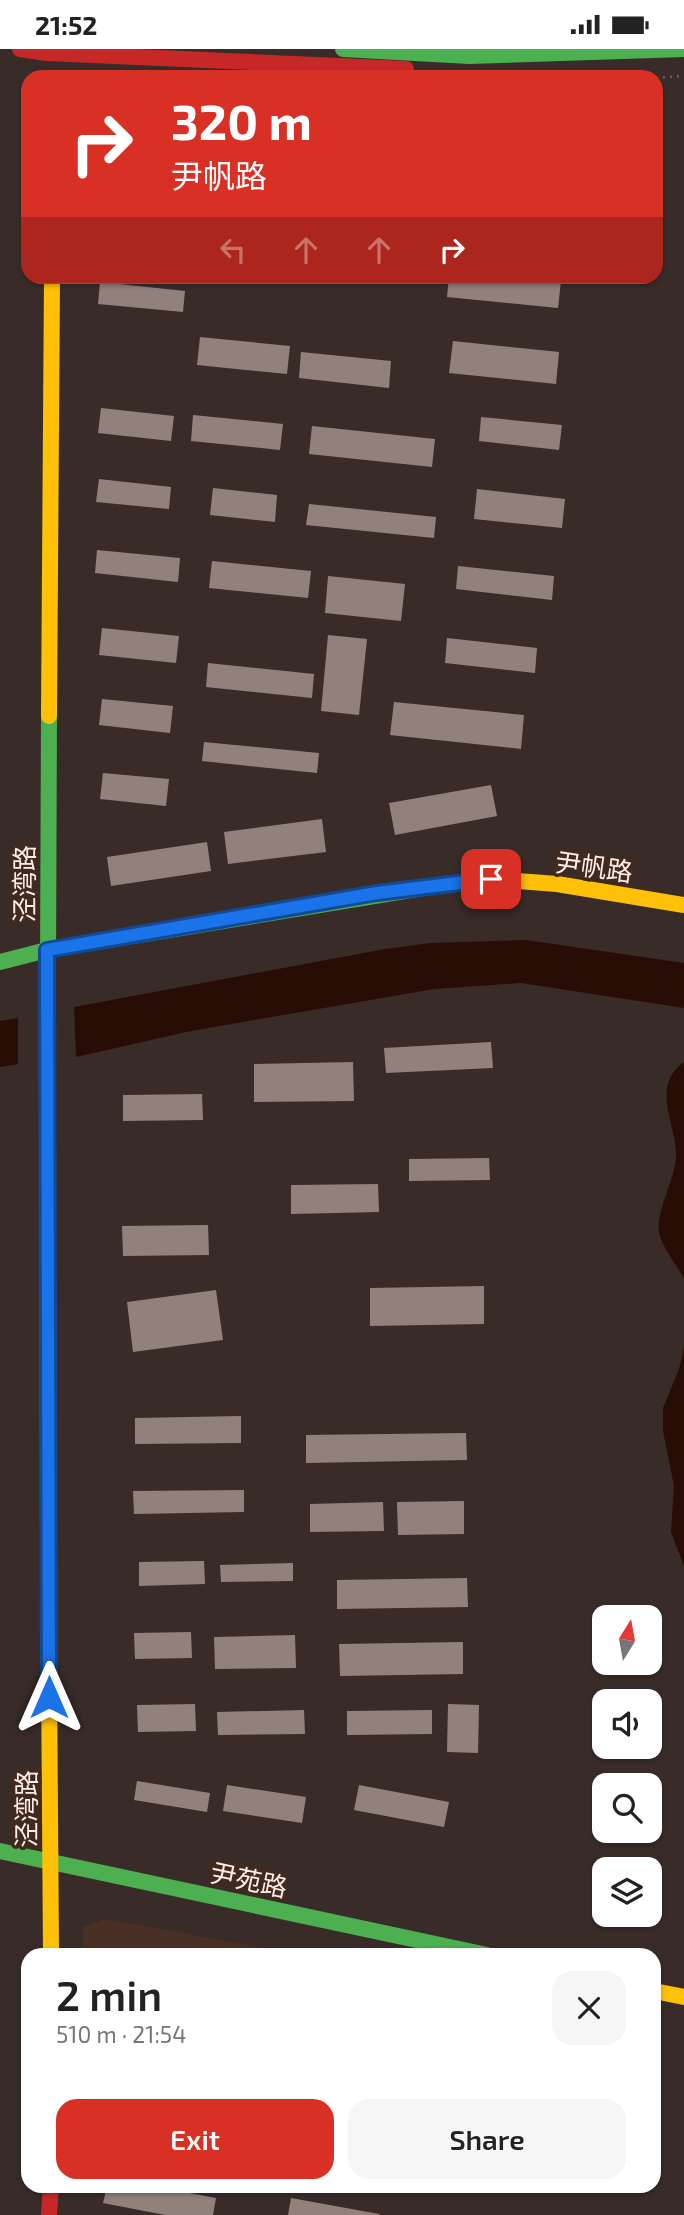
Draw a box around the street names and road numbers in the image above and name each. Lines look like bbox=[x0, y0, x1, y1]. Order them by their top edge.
street label: 泾湾路 bbox=[8, 845, 39, 923]
street label: 尹帆路 bbox=[553, 845, 635, 887]
street label: 泾湾路 bbox=[10, 1770, 41, 1848]
street label: 尹苑路 bbox=[208, 1856, 290, 1902]

